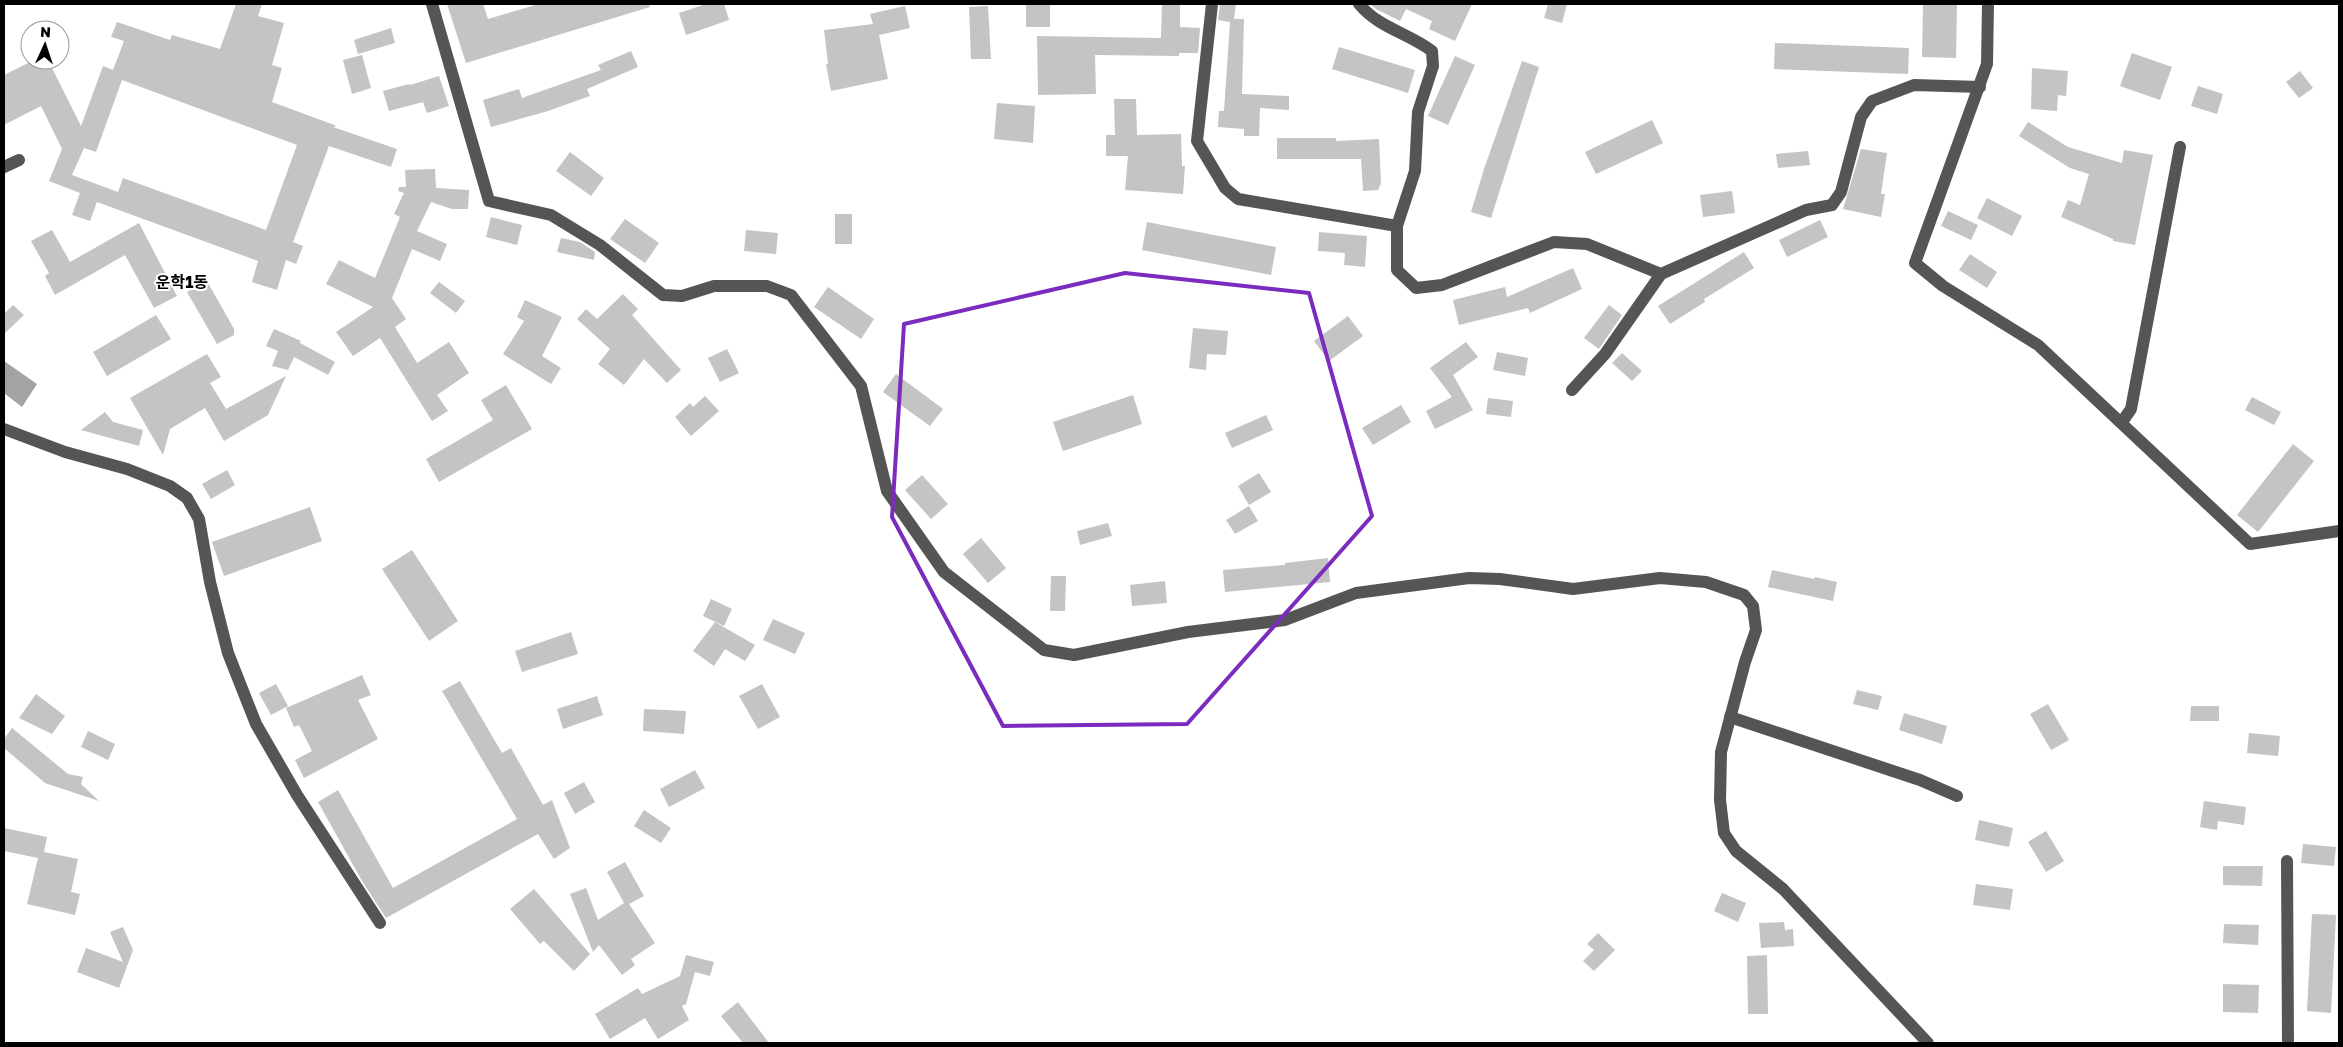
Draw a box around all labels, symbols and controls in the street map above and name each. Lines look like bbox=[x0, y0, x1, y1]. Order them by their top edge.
north arrow bbox=[20, 20, 70, 70]
text: N bbox=[40, 23, 51, 40]
district label: 운학1동 bbox=[156, 272, 208, 292]

